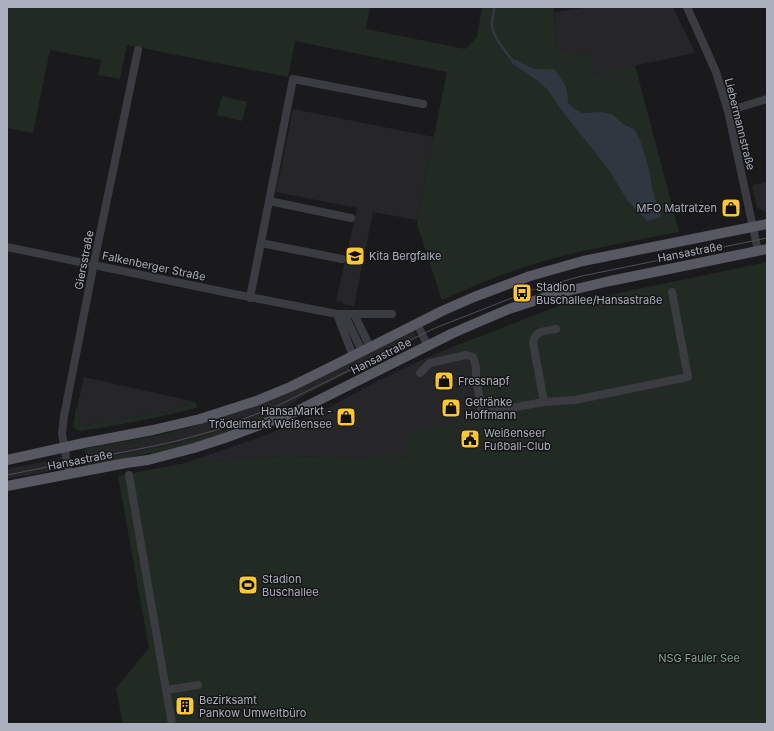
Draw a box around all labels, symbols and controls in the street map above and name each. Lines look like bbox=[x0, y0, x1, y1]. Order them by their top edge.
street label: Liebermannstraße bbox=[722, 76, 758, 172]
shop icon: MFO Matratzen bbox=[720, 197, 742, 219]
place label: MFO Matratzen bbox=[637, 201, 717, 215]
street label: Giersstraße bbox=[71, 229, 97, 291]
street label: Hansastraße bbox=[656, 239, 724, 265]
school or university icon: Kita Bergfalke bbox=[344, 245, 366, 267]
street label: Falkenberger Straße bbox=[101, 248, 207, 284]
place label: Kita Bergfalke bbox=[369, 249, 441, 263]
place label: Stadion Buschallee/Hansastraße bbox=[536, 280, 662, 307]
bus stop icon: Stadion Buschallee/Hansastraße bbox=[511, 282, 533, 304]
street label: Hansastraße bbox=[349, 335, 413, 377]
shop icon: Fressnapf bbox=[433, 370, 455, 392]
place label: Fressnapf bbox=[458, 374, 510, 388]
place label: Getränke Hoffmann bbox=[465, 395, 516, 422]
shop icon: Getränke Hoffmann bbox=[440, 397, 462, 419]
place label: HansaMarkt - Trödelmarkt Weißensee bbox=[209, 404, 332, 431]
shop icon: HansaMarkt - Trödelmarkt Weißensee bbox=[335, 406, 357, 428]
place label: Weißenseer Fußball-Club bbox=[484, 426, 551, 453]
public building icon: Weißenseer Fußball-Club bbox=[459, 428, 481, 450]
street label: Hansastraße bbox=[46, 447, 114, 473]
place label: Stadion Buschallee bbox=[262, 572, 319, 599]
sports icon: Stadion Buschallee bbox=[237, 574, 259, 596]
park label: NSG Fauler See bbox=[658, 651, 740, 665]
place label: Bezirksamt Pankow Umweltbüro bbox=[199, 693, 307, 720]
building icon: Bezirksamt Pankow Umweltbüro bbox=[174, 695, 196, 717]

